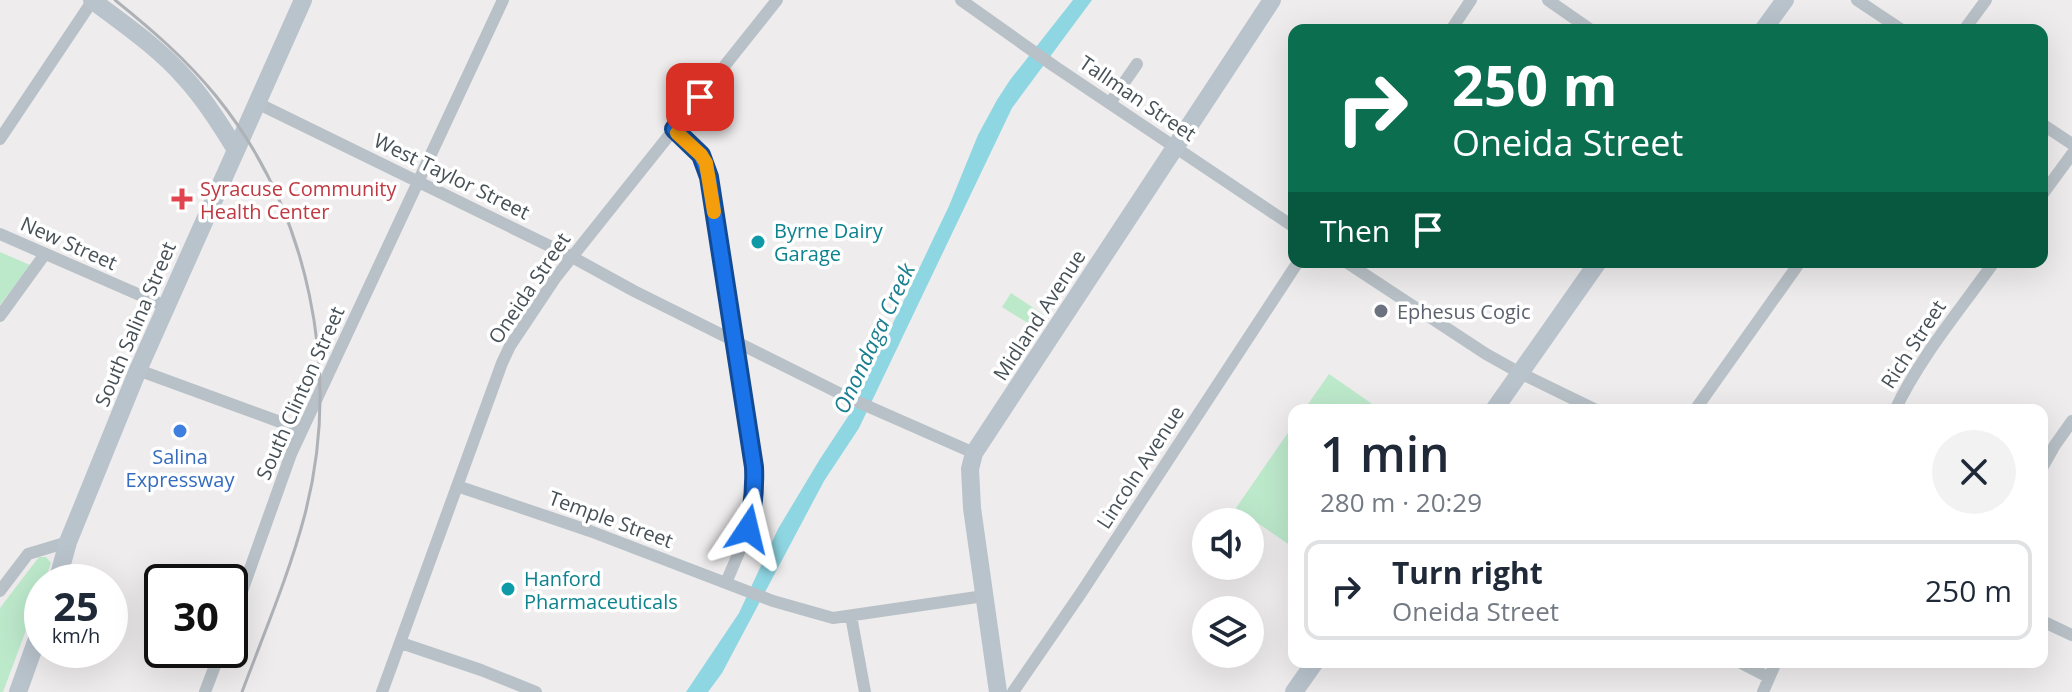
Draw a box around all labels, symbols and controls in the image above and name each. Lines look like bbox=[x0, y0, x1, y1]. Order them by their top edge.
text: 250 m bbox=[1452, 46, 1618, 122]
street label: Tallman Street bbox=[1074, 49, 1202, 147]
icon: right bbox=[1320, 56, 1424, 160]
pin bbox=[666, 63, 734, 131]
icon: arrive bbox=[678, 75, 722, 119]
text: Oneida Street bbox=[1452, 118, 1683, 167]
street label: West Taylor Street bbox=[370, 127, 534, 225]
place label: Syracuse Community Health Center bbox=[200, 175, 397, 225]
marker: Syracuse Community Health Center bbox=[171, 188, 193, 210]
icon: arrive bbox=[1406, 208, 1450, 252]
street label: New Street bbox=[17, 210, 121, 276]
text: Then bbox=[1320, 210, 1390, 251]
place label: Byrne Dairy Garage bbox=[774, 217, 884, 267]
street label: Oneida Street bbox=[482, 227, 576, 349]
marker: Byrne Dairy Garage bbox=[749, 233, 767, 251]
street label: South Salina Street bbox=[88, 238, 182, 410]
street label: Midland Avenue bbox=[987, 244, 1091, 386]
water label: Onondaga Creek bbox=[825, 257, 921, 418]
street label: Rich Street bbox=[1874, 295, 1952, 393]
place label: Ephesus Cogic bbox=[1397, 298, 1531, 325]
street label: South Clinton Street bbox=[250, 302, 350, 484]
marker: Ephesus Cogic bbox=[1372, 302, 1390, 320]
street label: Lincoln Avenue bbox=[1090, 400, 1190, 534]
text: 1 min bbox=[1320, 421, 1450, 486]
marker: Salina Expressway bbox=[171, 422, 189, 440]
button: close bbox=[1932, 430, 2016, 514]
place label: Salina Expressway bbox=[126, 443, 235, 493]
street label: Temple Street bbox=[545, 484, 677, 554]
text: 280 m · 20:29 bbox=[1320, 484, 1482, 520]
position arrow bbox=[706, 487, 790, 571]
map controls bbox=[1192, 508, 1264, 668]
button: sound bbox=[1192, 508, 1264, 580]
text: Turn right bbox=[1392, 552, 1543, 593]
speed limit sign: 30 bbox=[144, 564, 248, 668]
place label: Hanford Pharmaceuticals bbox=[524, 565, 678, 615]
icon: right bbox=[1324, 568, 1368, 612]
text: 250 m bbox=[1925, 570, 2012, 611]
text: 25 bbox=[53, 578, 99, 633]
marker: Hanford Pharmaceuticals bbox=[499, 580, 517, 598]
text: Oneida Street bbox=[1392, 593, 1559, 629]
button: layers bbox=[1192, 596, 1264, 668]
text: km/h bbox=[52, 622, 100, 649]

